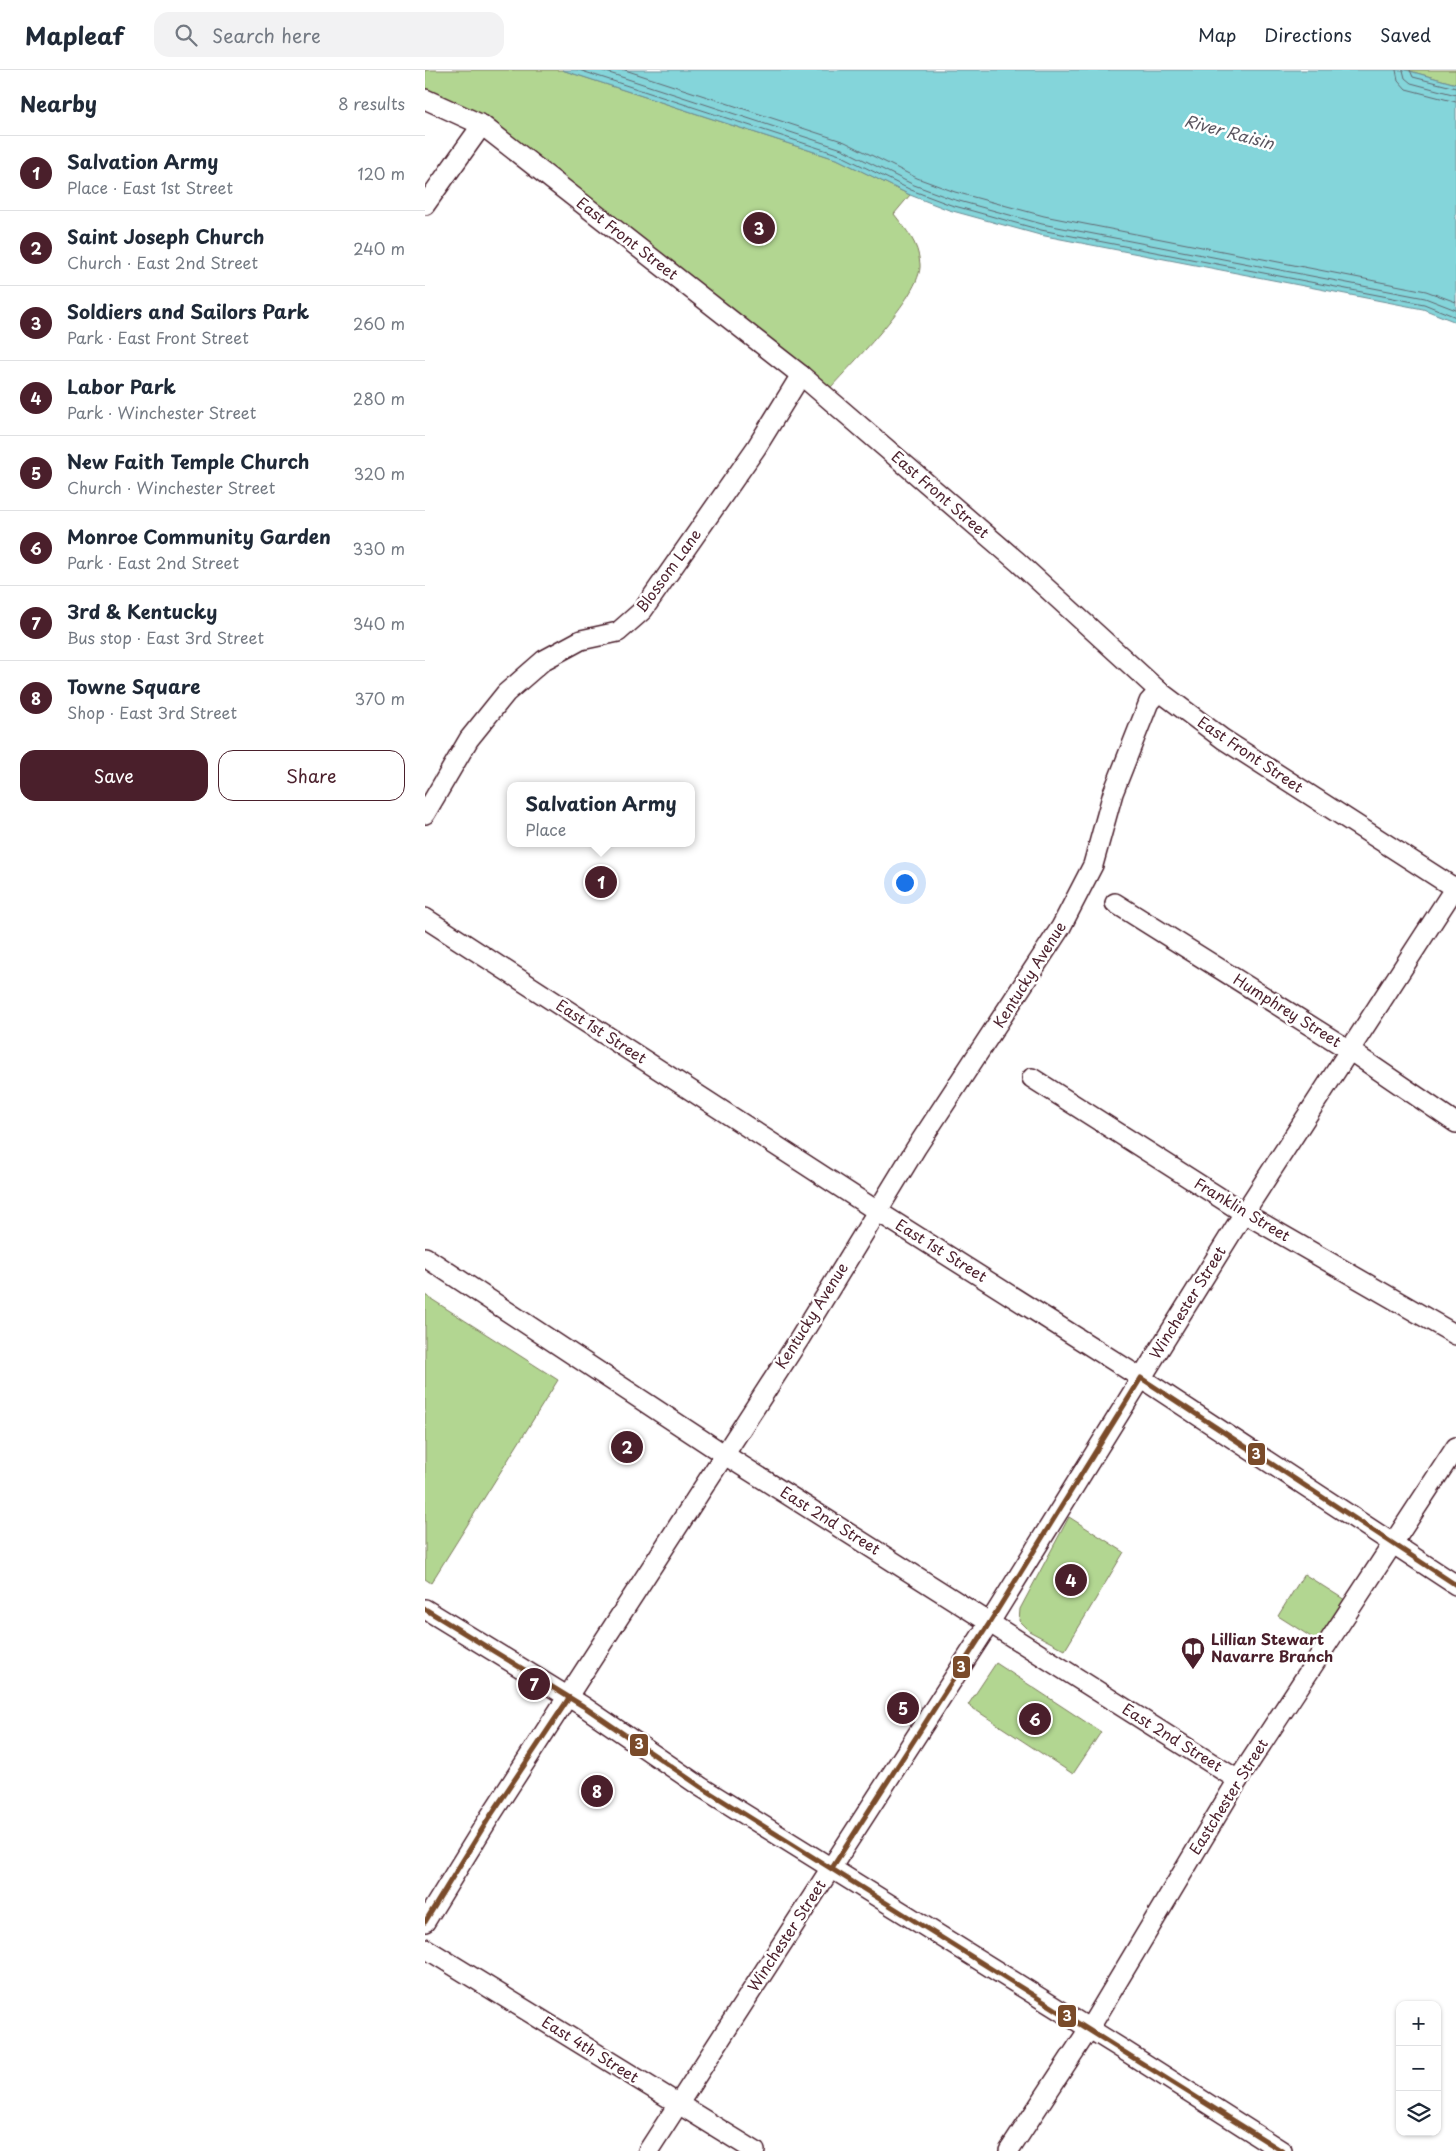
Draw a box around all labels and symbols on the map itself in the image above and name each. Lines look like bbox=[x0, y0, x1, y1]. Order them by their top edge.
water label: River Raisin bbox=[1182, 108, 1278, 155]
street label: East Front Street bbox=[572, 191, 684, 285]
pin: 3 bbox=[743, 209, 775, 247]
street label: East Front Street bbox=[887, 445, 995, 543]
street label: Blossom Lane bbox=[629, 523, 706, 617]
street label: East Front Street bbox=[1193, 710, 1308, 798]
pin: 1 bbox=[585, 863, 617, 901]
your location bbox=[892, 870, 918, 896]
street label: Kentucky Avenue bbox=[987, 916, 1071, 1032]
street label: Humphrey Street bbox=[1229, 967, 1346, 1052]
street label: East 1st Street bbox=[552, 993, 652, 1069]
street label: Franklin Street bbox=[1190, 1171, 1295, 1246]
street label: East 1st Street bbox=[892, 1212, 992, 1287]
street label: Winchester Street bbox=[1143, 1241, 1231, 1363]
street label: Kentucky Avenue bbox=[769, 1257, 853, 1373]
pin: 2 bbox=[611, 1428, 643, 1466]
line badge: 3 bbox=[1247, 1442, 1266, 1466]
text: 3 bbox=[1251, 1443, 1261, 1464]
street label: East 2nd Street bbox=[776, 1480, 885, 1560]
pin: 4 bbox=[1055, 1561, 1087, 1599]
place label: Lillian Stewart Navarre Branch bbox=[1211, 1627, 1333, 1667]
library icon: Lillian Stewart Navarre Branch bbox=[1180, 1636, 1206, 1670]
line badge: 3 bbox=[952, 1655, 971, 1679]
text: 3 bbox=[956, 1656, 966, 1677]
pin: 7 bbox=[518, 1665, 550, 1703]
pin: 5 bbox=[887, 1689, 919, 1727]
street label: East 2nd Street bbox=[1118, 1697, 1227, 1777]
pin: 6 bbox=[1019, 1700, 1051, 1738]
line badge: 3 bbox=[629, 1733, 649, 1757]
text: 3 bbox=[634, 1733, 644, 1754]
street label: Eastchester Street bbox=[1183, 1734, 1273, 1859]
pin: 8 bbox=[581, 1772, 613, 1810]
street label: Winchester Street bbox=[741, 1875, 831, 1996]
line badge: 3 bbox=[1057, 2004, 1077, 2028]
text: 3 bbox=[1062, 2005, 1072, 2026]
street label: East 4th Street bbox=[538, 2010, 644, 2088]

